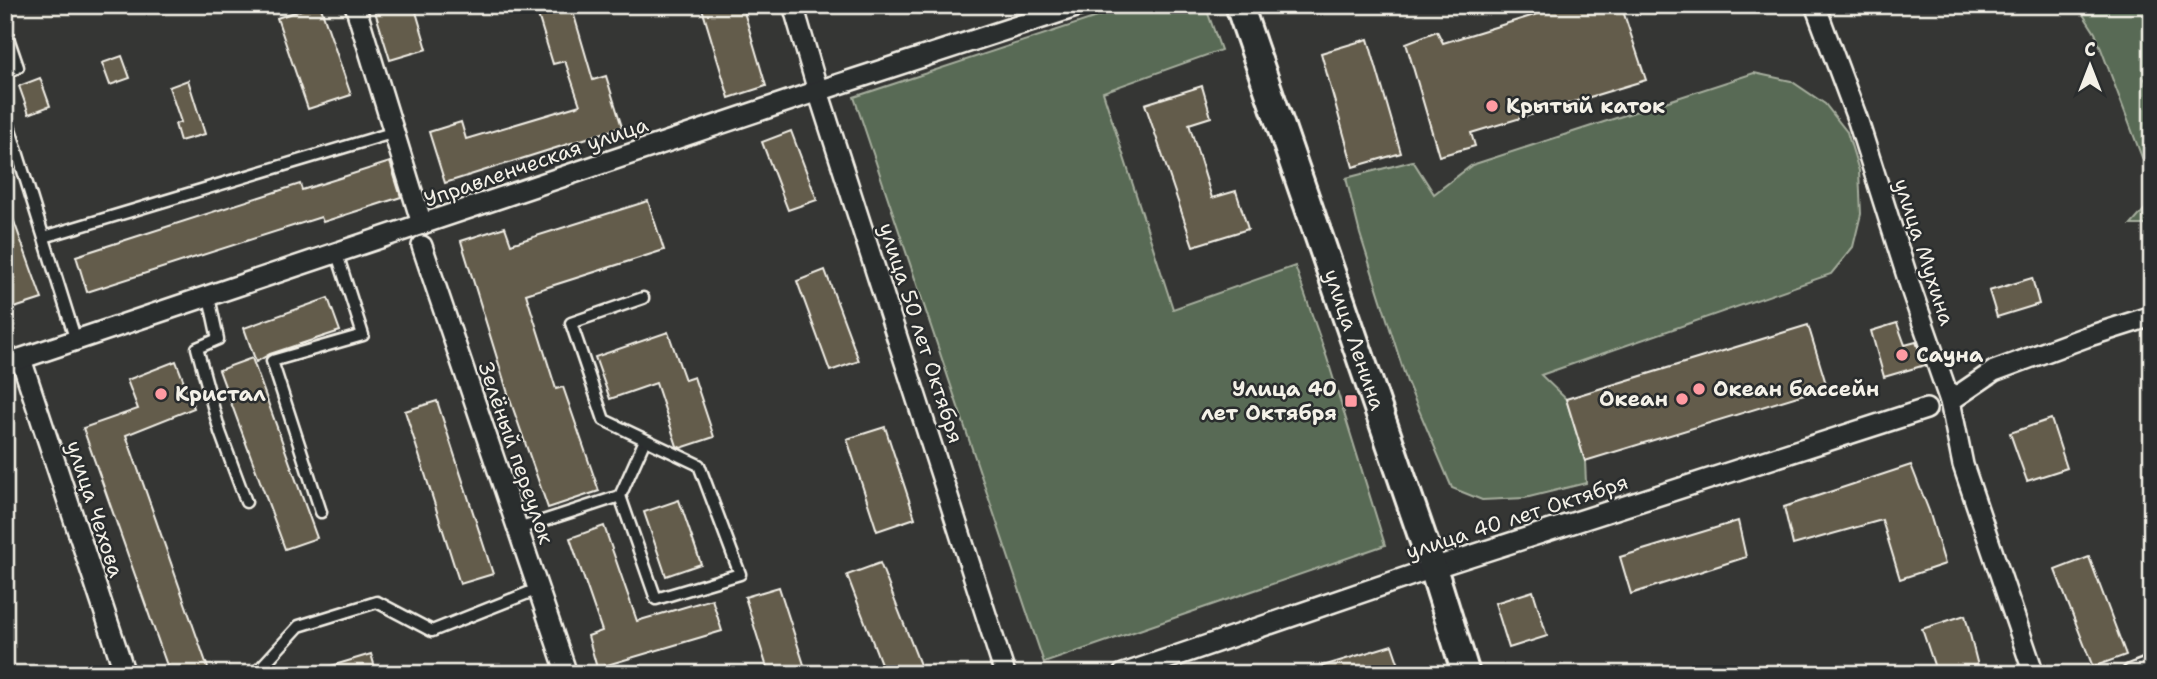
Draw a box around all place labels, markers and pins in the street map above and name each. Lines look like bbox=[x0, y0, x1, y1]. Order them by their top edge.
place label: Крытый каток bbox=[1506, 92, 1665, 120]
marker: Крытый каток bbox=[1484, 98, 1500, 114]
place label: Сауна bbox=[1916, 341, 1984, 369]
marker: Сауна bbox=[1894, 347, 1910, 363]
place label: Улица 40 лет Октября bbox=[1201, 375, 1337, 427]
place label: Океан бассейн bbox=[1713, 375, 1879, 403]
place label: Кристал bbox=[175, 380, 266, 408]
marker: Океан бассейн bbox=[1691, 381, 1707, 397]
place label: Океан bbox=[1599, 385, 1668, 413]
marker: Кристал bbox=[153, 386, 169, 402]
marker: Океан bbox=[1674, 391, 1690, 407]
marker: Улица 40 лет Октября bbox=[1343, 393, 1359, 409]

